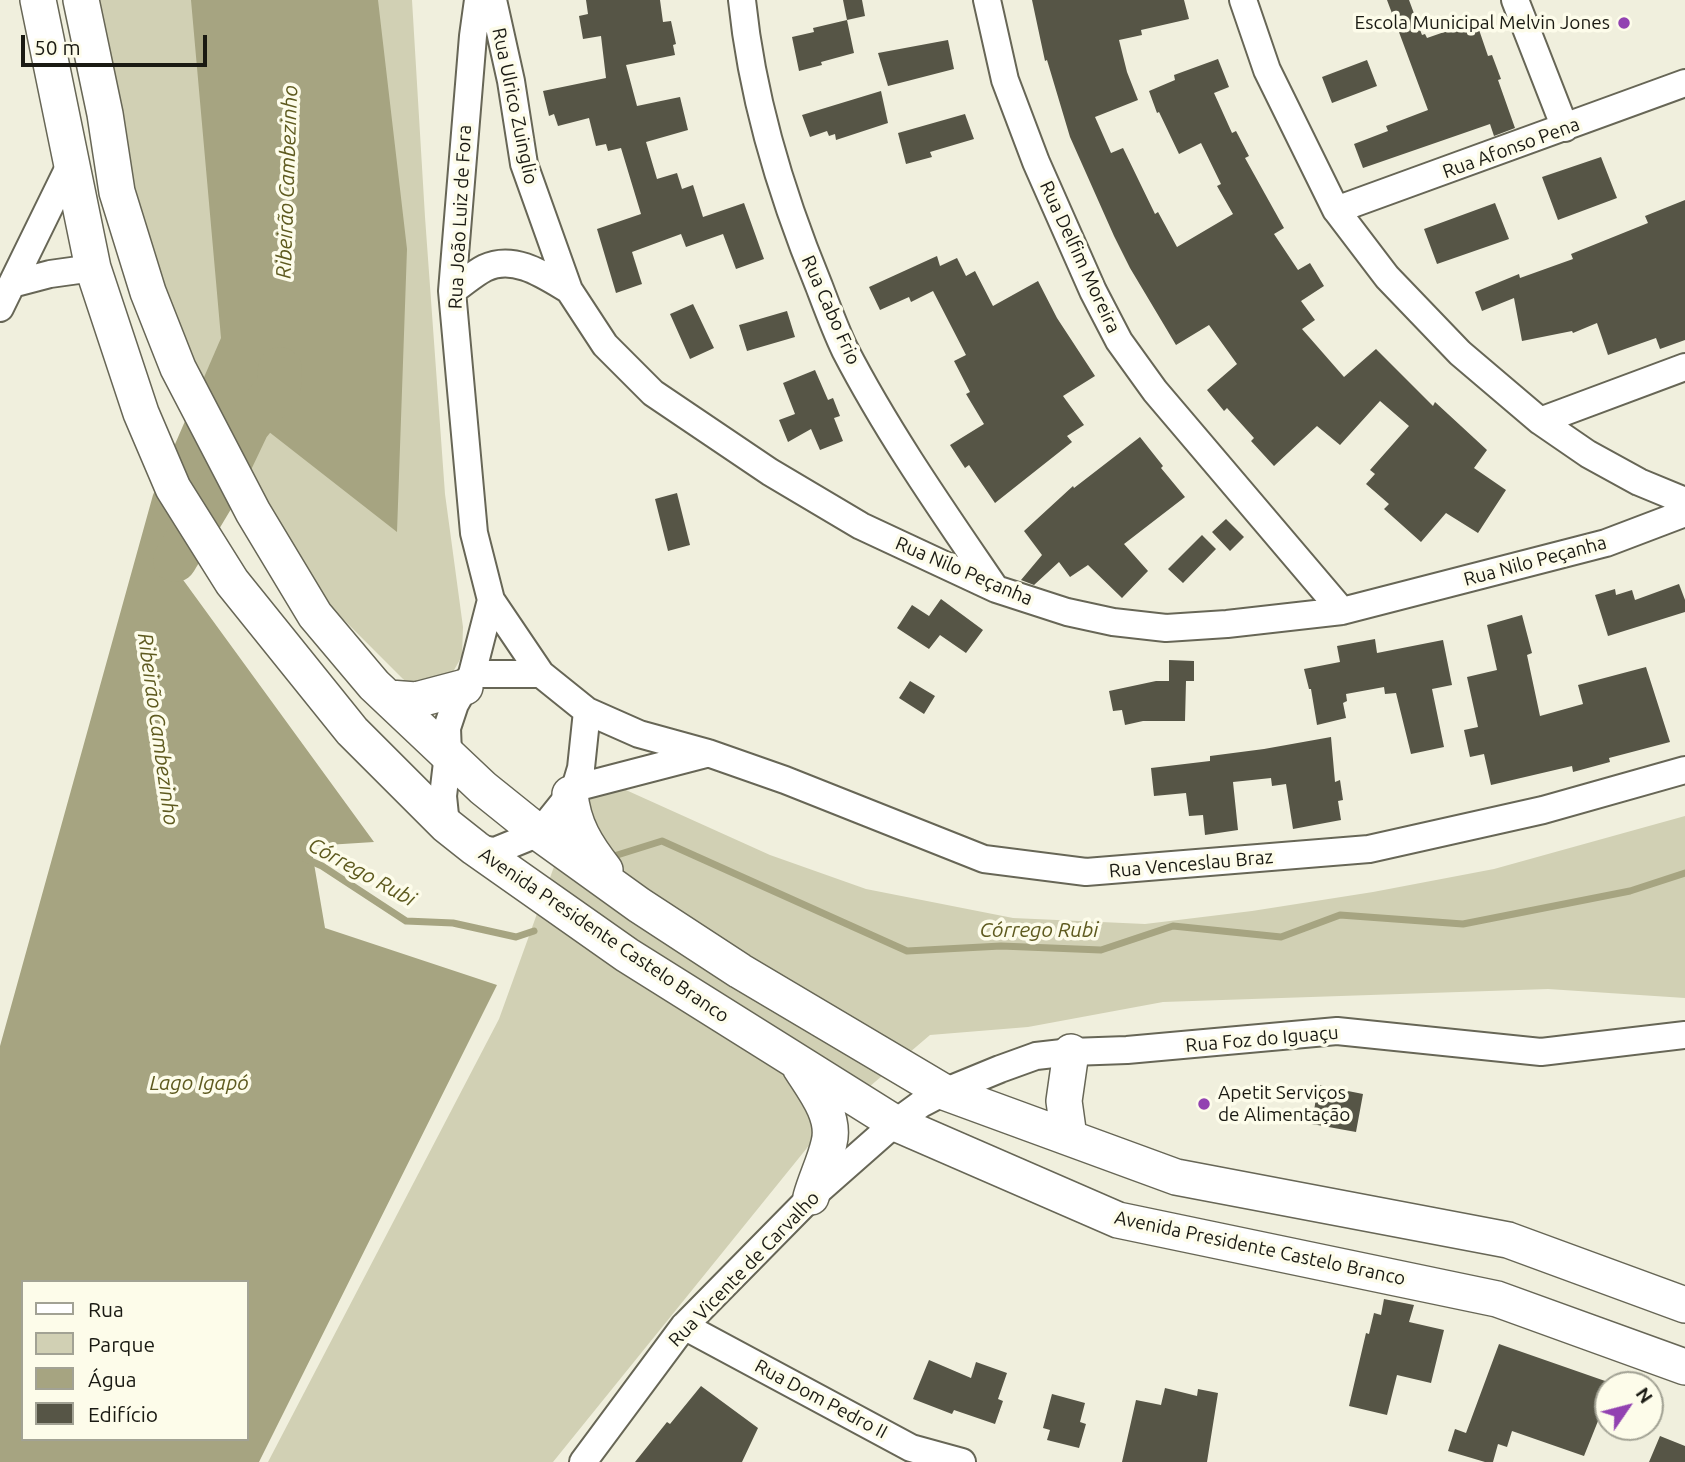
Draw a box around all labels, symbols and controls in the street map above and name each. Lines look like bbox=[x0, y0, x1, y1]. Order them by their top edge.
place label: Escola Municipal Melvin Jones bbox=[1354, 12, 1610, 34]
marker: Escola Municipal Melvin Jones bbox=[1616, 15, 1632, 31]
scale bar bbox=[24, 21, 210, 65]
street label: Rua Ulrico Zuinglio bbox=[487, 26, 543, 186]
text: 50 m bbox=[34, 35, 81, 59]
water label: Ribeirão Cambezinho bbox=[271, 85, 303, 279]
street label: Rua Afonso Pena bbox=[1439, 113, 1583, 183]
street label: Rua João Luiz de Fora bbox=[444, 124, 476, 310]
street label: Rua Delfim Moreira bbox=[1035, 177, 1125, 337]
street label: Rua Cabo Frio bbox=[797, 252, 865, 368]
street label: Rua Nilo Peçanha bbox=[1461, 531, 1609, 591]
street label: Rua Nilo Peçanha bbox=[892, 532, 1036, 610]
water label: Ribeirão Cambezinho bbox=[132, 631, 184, 827]
water label: Córrego Rubi bbox=[304, 832, 420, 912]
street label: Avenida Presidente Castelo Branco bbox=[475, 843, 733, 1027]
street label: Rua Venceslau Braz bbox=[1108, 845, 1274, 883]
water label: Córrego Rubi bbox=[979, 917, 1099, 943]
street label: Rua Foz do Iguaçu bbox=[1185, 1021, 1339, 1057]
water label: Lago Igapó bbox=[149, 1070, 249, 1096]
place label: Apetit Serviços de Alimentação bbox=[1218, 1082, 1350, 1126]
marker: Apetit Serviços de Alimentação bbox=[1196, 1096, 1212, 1112]
street label: Rua Vicente de Carvalho bbox=[664, 1186, 824, 1352]
street label: Avenida Presidente Castelo Branco bbox=[1112, 1206, 1408, 1290]
legend bbox=[21, 1280, 248, 1441]
text: Rua bbox=[88, 1297, 124, 1321]
text: Parque bbox=[88, 1332, 155, 1356]
street label: Rua Dom Pedro II bbox=[751, 1354, 891, 1444]
text: Água bbox=[88, 1367, 137, 1391]
north arrow bbox=[1594, 1371, 1664, 1441]
text: N bbox=[1631, 1383, 1658, 1407]
text: Edifício bbox=[88, 1402, 158, 1426]

